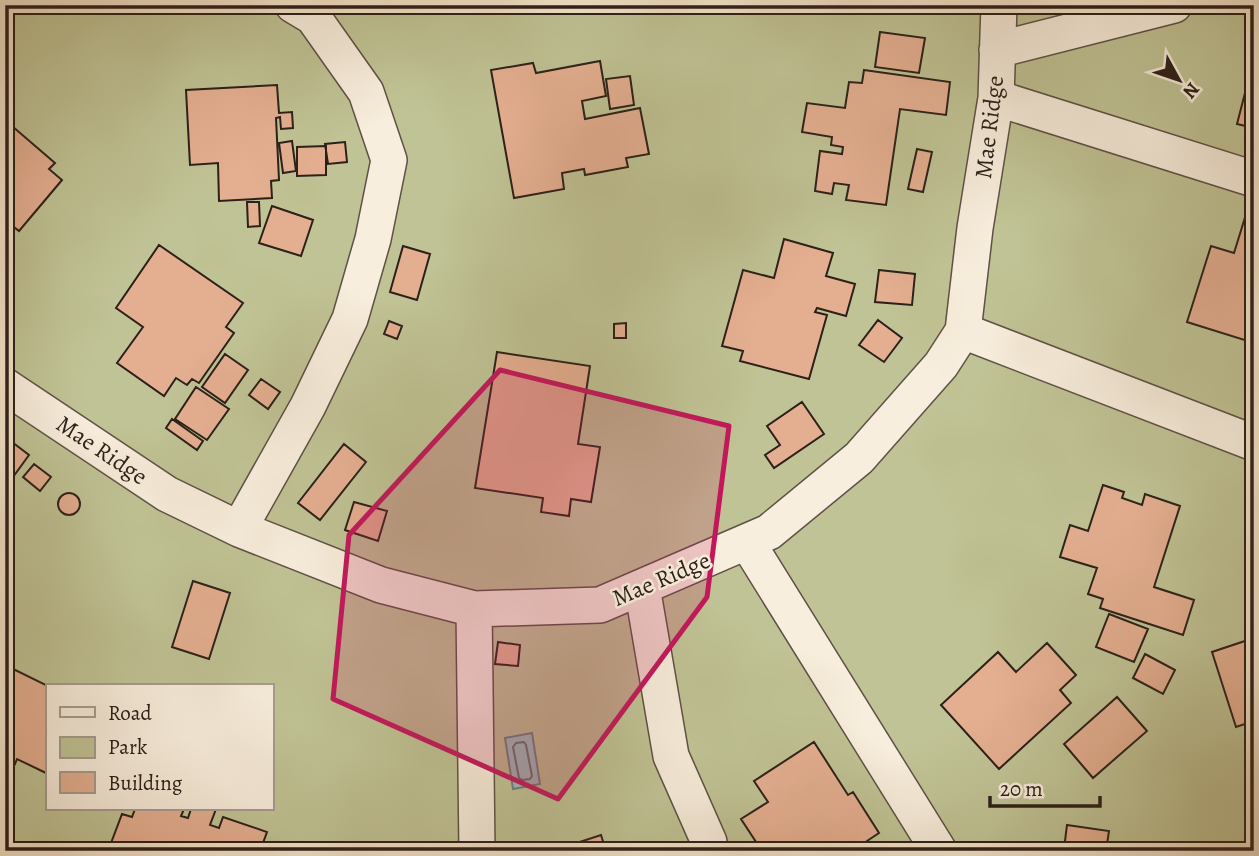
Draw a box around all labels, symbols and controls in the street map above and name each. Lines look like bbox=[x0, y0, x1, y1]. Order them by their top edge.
north arrow bbox=[1144, 46, 1214, 116]
street label: Mae Ridge bbox=[967, 74, 1011, 180]
text: N bbox=[1177, 77, 1206, 104]
street label: Mae Ridge bbox=[50, 408, 154, 492]
street label: Mae Ridge bbox=[607, 544, 715, 614]
legend bbox=[46, 684, 273, 810]
text: Road bbox=[108, 699, 152, 727]
text: Park bbox=[108, 733, 148, 761]
scale bar bbox=[990, 765, 1100, 809]
text: Building bbox=[108, 769, 183, 797]
text: 20 m bbox=[1000, 775, 1043, 803]

